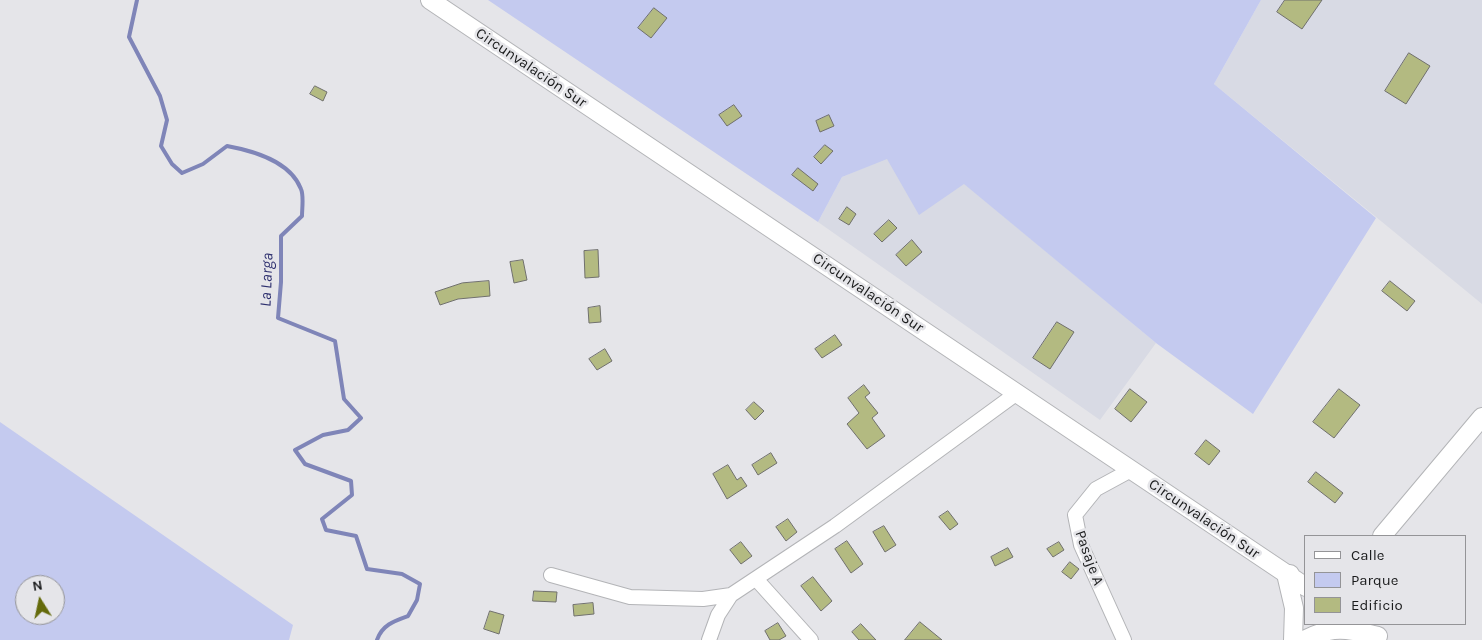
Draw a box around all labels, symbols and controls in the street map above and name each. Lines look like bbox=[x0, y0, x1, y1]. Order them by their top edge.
street label: Circunvalación Sur bbox=[472, 24, 590, 112]
street label: Circunvalación Sur bbox=[809, 249, 927, 337]
water label: La Larga bbox=[256, 252, 278, 308]
street label: Circunvalación Sur bbox=[1145, 475, 1263, 563]
street label: Pasaje A bbox=[1071, 528, 1107, 588]
legend bbox=[1304, 535, 1467, 625]
text: Calle bbox=[1351, 546, 1385, 564]
text: Parque bbox=[1351, 571, 1399, 589]
north arrow bbox=[15, 575, 65, 625]
text: N bbox=[31, 576, 44, 595]
text: Edificio bbox=[1351, 596, 1403, 614]

